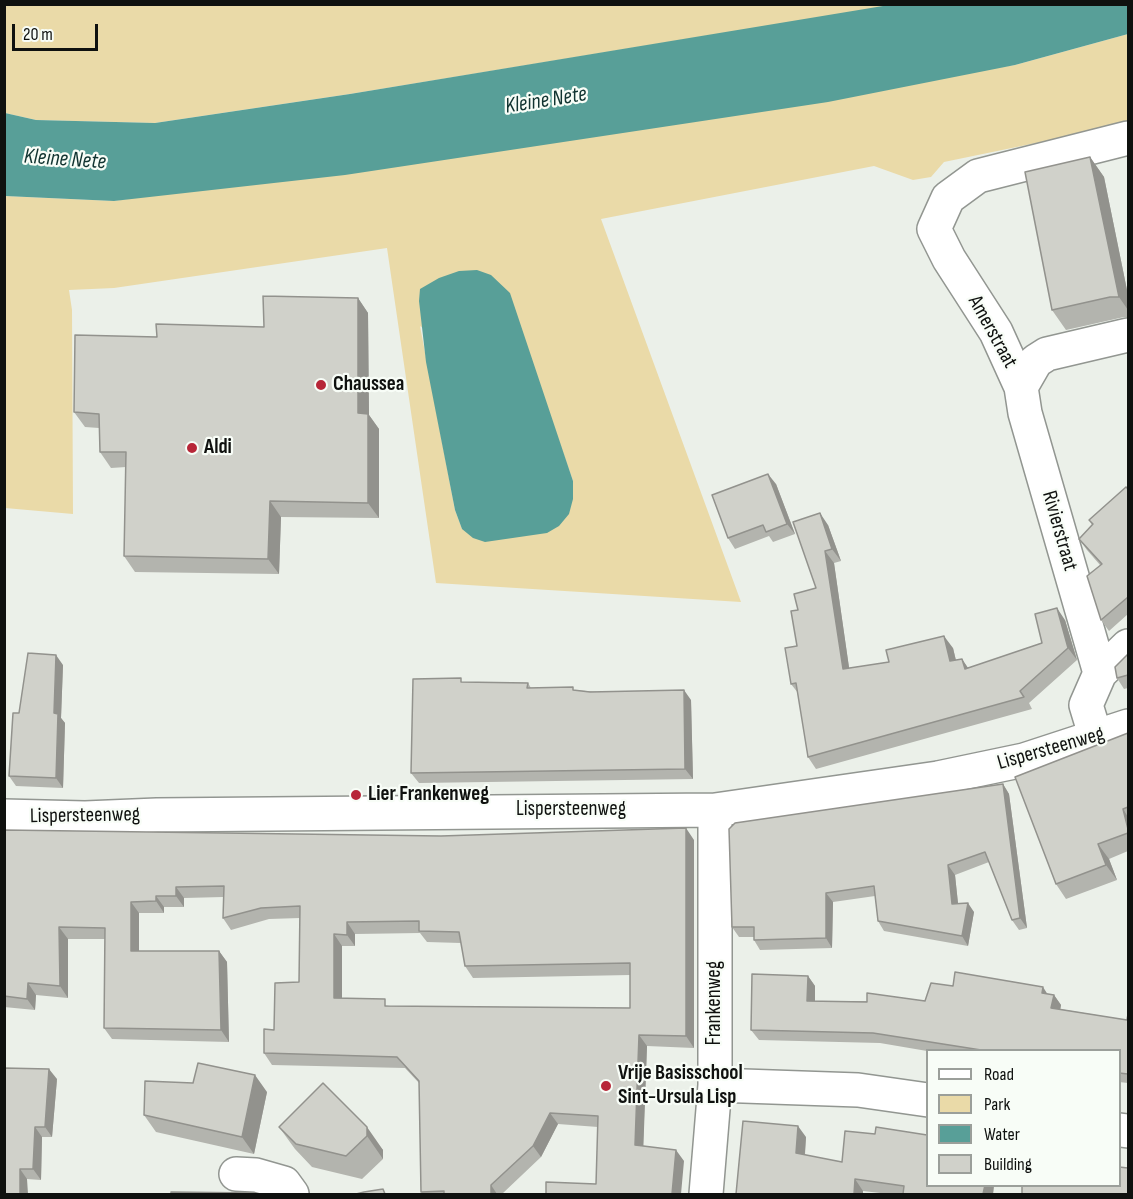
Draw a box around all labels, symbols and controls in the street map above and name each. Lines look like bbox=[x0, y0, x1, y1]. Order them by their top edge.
scale bar bbox=[15, 12, 100, 50]
text: 20 m bbox=[23, 24, 53, 45]
water label: Kleine Nete bbox=[503, 82, 589, 120]
water label: Kleine Nete bbox=[23, 144, 107, 176]
street label: Amerstraat bbox=[962, 291, 1022, 373]
place label: Chaussea bbox=[333, 372, 404, 398]
marker: Chaussea bbox=[314, 378, 328, 392]
place label: Aldi bbox=[204, 435, 232, 461]
marker: Aldi bbox=[185, 441, 199, 455]
street label: Rivierstraat bbox=[1036, 488, 1082, 574]
street label: Lispersteenweg bbox=[995, 722, 1107, 776]
place label: Lier Frankenweg bbox=[368, 782, 489, 808]
marker: Lier Frankenweg bbox=[349, 788, 363, 802]
street label: Lispersteenweg bbox=[516, 797, 626, 823]
street label: Lispersteenweg bbox=[30, 802, 140, 830]
street label: Frankenweg bbox=[702, 961, 728, 1045]
legend bbox=[926, 1049, 1121, 1187]
place label: Vrije Basisschool Sint-Ursula Lisp bbox=[618, 1061, 743, 1111]
text: Road bbox=[984, 1064, 1014, 1085]
marker: Vrije Basisschool Sint-Ursula Lisp bbox=[599, 1079, 613, 1093]
text: Park bbox=[984, 1094, 1010, 1115]
text: Water bbox=[984, 1124, 1020, 1145]
text: Building bbox=[984, 1154, 1032, 1175]

